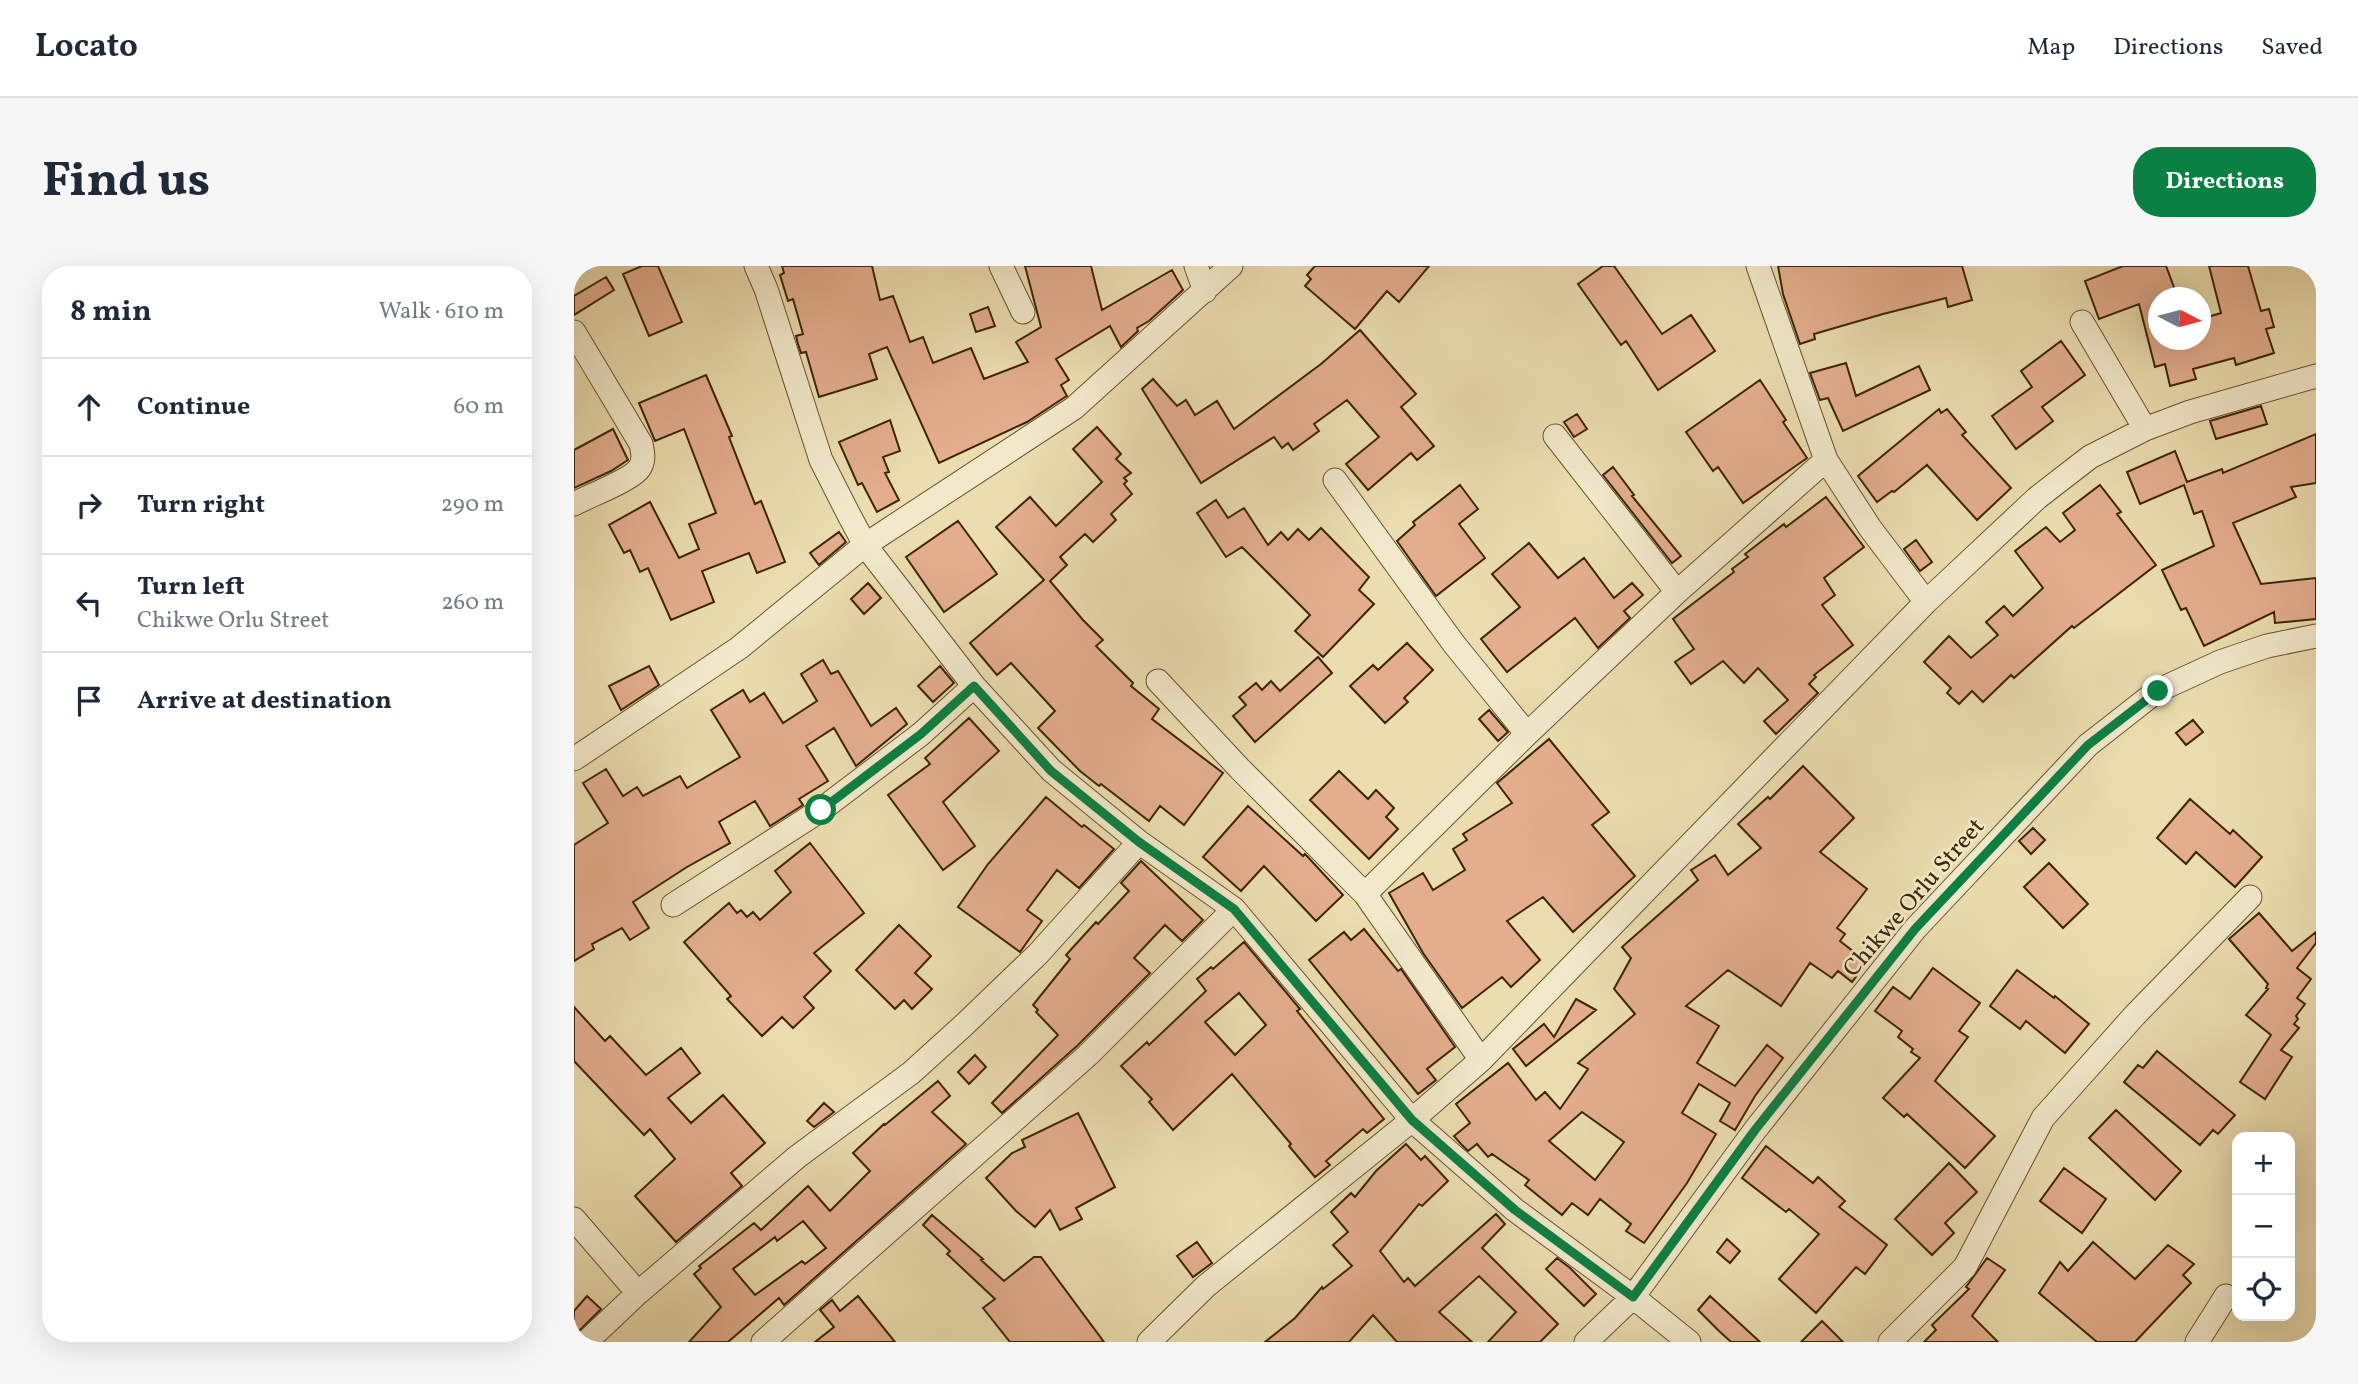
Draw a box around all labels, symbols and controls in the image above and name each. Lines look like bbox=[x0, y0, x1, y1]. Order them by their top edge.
text: Locato bbox=[35, 25, 138, 71]
text: Map bbox=[2027, 31, 2075, 65]
text: Directions bbox=[2113, 31, 2223, 65]
text: Saved bbox=[2261, 31, 2323, 65]
button: Directions bbox=[2133, 147, 2316, 217]
text: Find us bbox=[42, 148, 210, 217]
north arrow bbox=[2148, 287, 2211, 350]
text: 8 min bbox=[70, 291, 152, 333]
text: Walk · 610 m bbox=[379, 296, 504, 328]
icon: ahead bbox=[70, 388, 108, 426]
text: Continue bbox=[137, 389, 250, 425]
text: 60 m bbox=[454, 391, 504, 423]
icon: right bbox=[70, 486, 108, 524]
text: Turn right bbox=[137, 487, 265, 523]
text: 290 m bbox=[441, 489, 504, 521]
text: Turn left bbox=[137, 569, 245, 605]
icon: left bbox=[70, 584, 108, 622]
text: 260 m bbox=[441, 587, 504, 619]
text: Chikwe Orlu Street bbox=[137, 605, 329, 637]
route end bbox=[2142, 675, 2173, 706]
icon: arrive bbox=[70, 682, 108, 720]
text: Arrive at destination bbox=[137, 683, 392, 719]
route start bbox=[805, 794, 836, 825]
street label: Chikwe Orlu Street bbox=[1836, 811, 1993, 985]
map controls bbox=[2232, 1132, 2295, 1321]
button: + bbox=[2232, 1132, 2295, 1195]
button: − bbox=[2232, 1195, 2295, 1258]
button: locate bbox=[2232, 1258, 2295, 1321]

